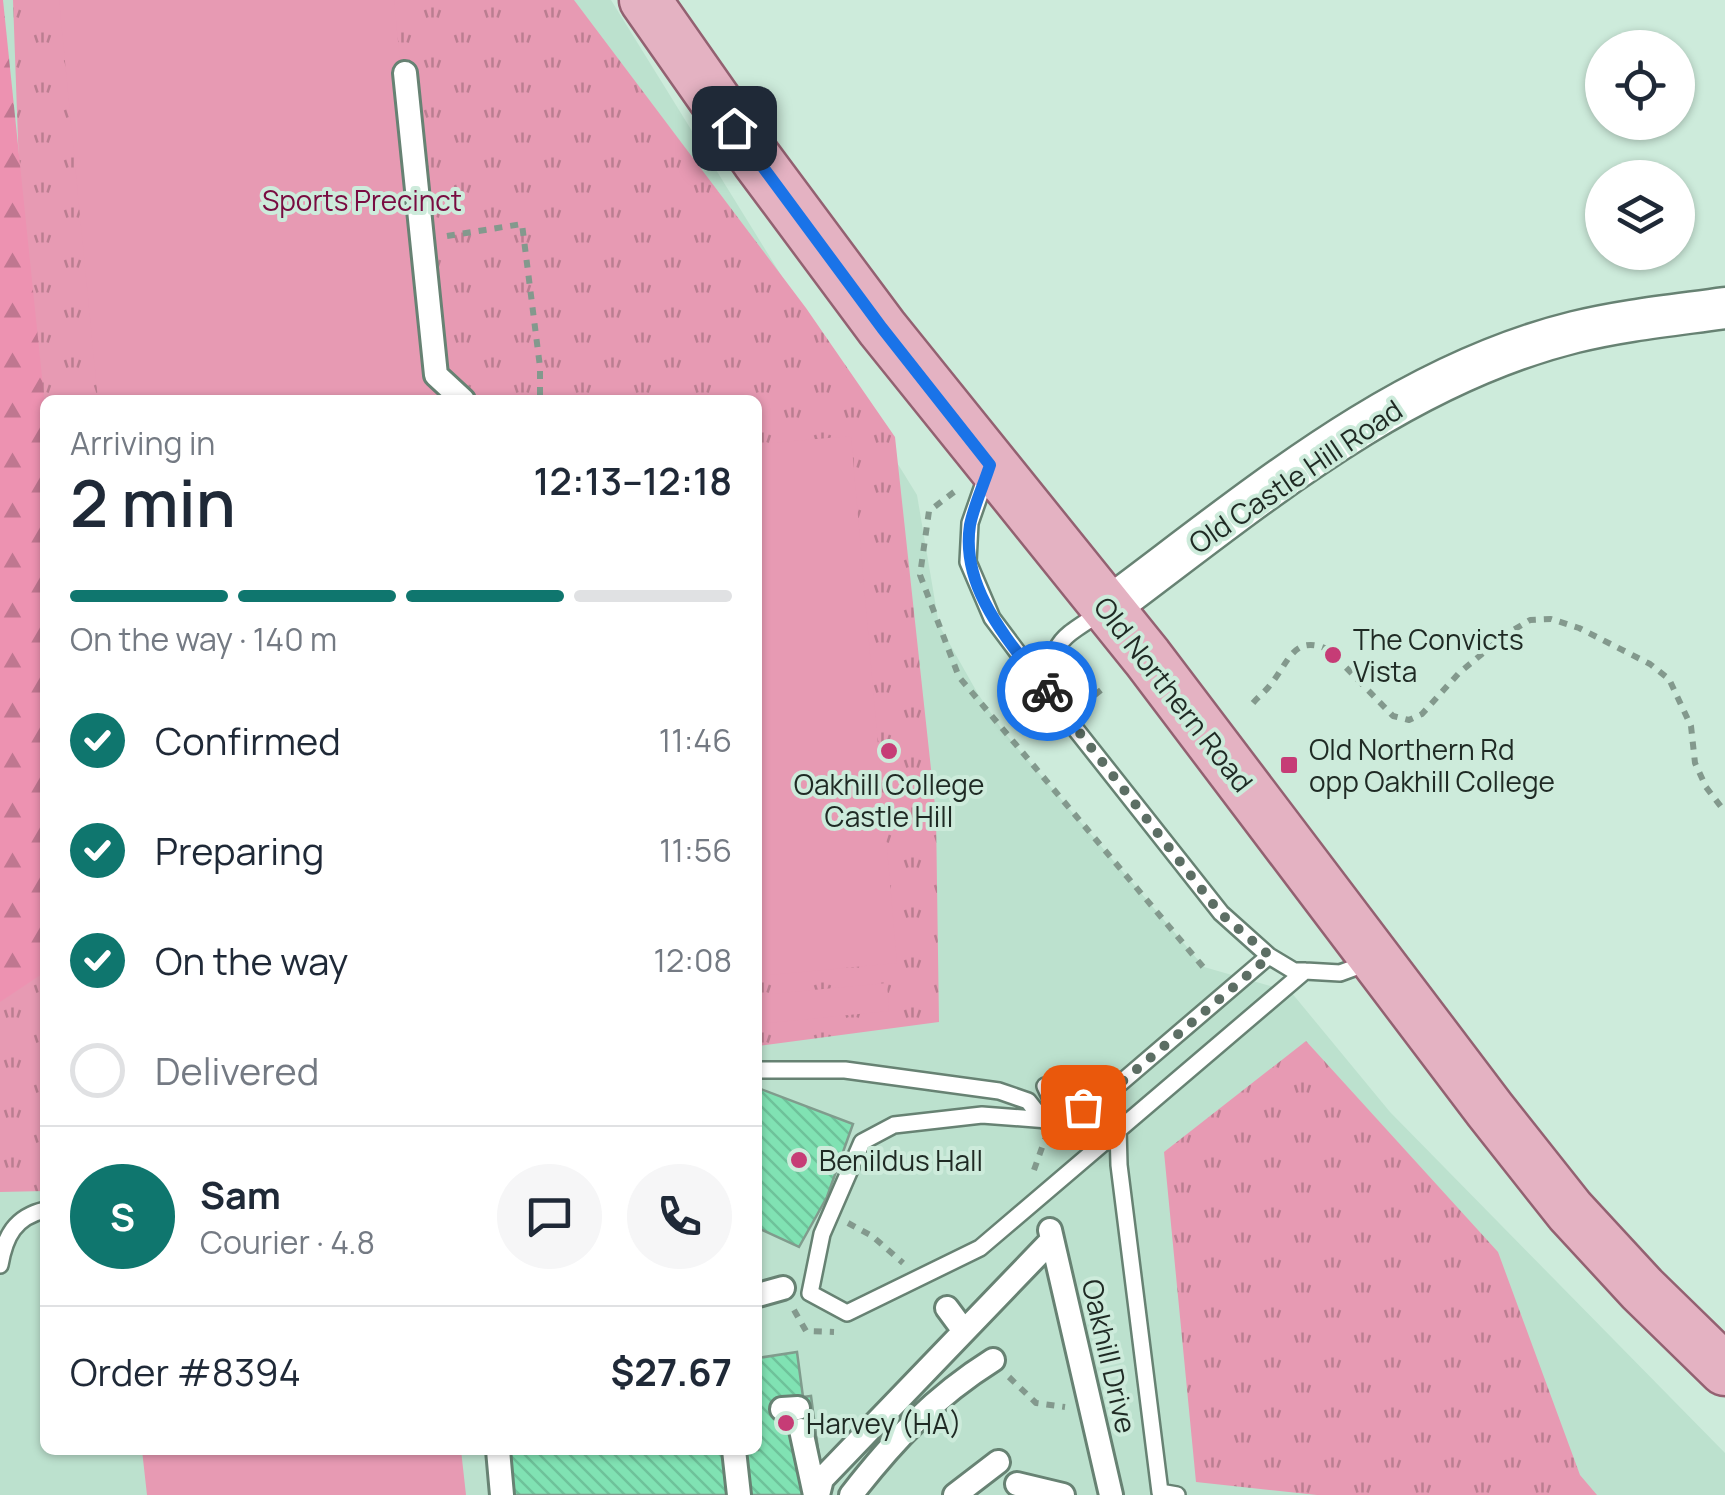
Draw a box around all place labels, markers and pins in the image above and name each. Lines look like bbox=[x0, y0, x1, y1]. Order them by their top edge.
pin bbox=[692, 86, 777, 171]
place label: The Convicts Vista bbox=[1353, 620, 1524, 690]
marker: The Convicts Vista bbox=[1322, 644, 1344, 666]
place label: Old Northern Rd opp Oakhill College bbox=[1309, 730, 1555, 800]
marker: Oakhill College Castle Hill bbox=[878, 740, 900, 762]
marker: Old Northern Rd opp Oakhill College bbox=[1278, 754, 1300, 776]
place label: Oakhill College Castle Hill bbox=[794, 765, 984, 835]
pin bbox=[1041, 1065, 1126, 1150]
place label: Benildus Hall bbox=[819, 1141, 983, 1179]
marker: Benildus Hall bbox=[788, 1149, 810, 1171]
place label: Harvey (HA) bbox=[806, 1404, 962, 1442]
marker: Harvey (HA) bbox=[775, 1412, 797, 1434]

